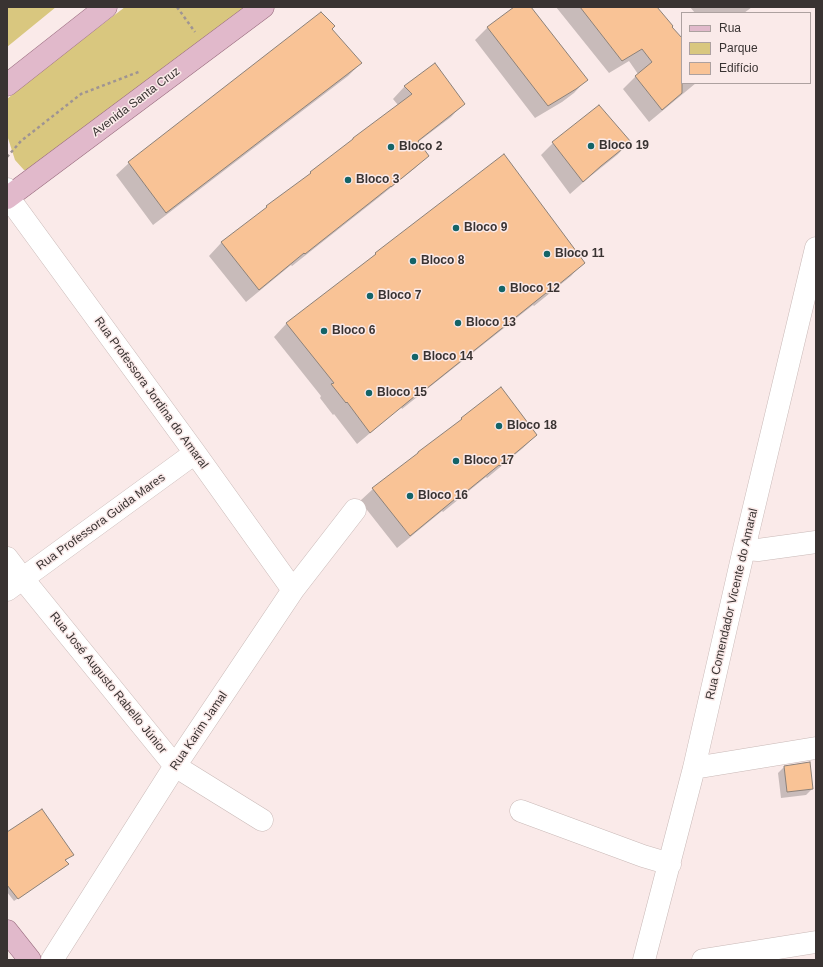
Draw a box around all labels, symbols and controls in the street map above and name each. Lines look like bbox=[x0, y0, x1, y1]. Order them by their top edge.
legend bbox=[681, 12, 811, 84]
text: Rua bbox=[719, 21, 741, 35]
text: Parque bbox=[719, 41, 758, 55]
text: Edifício bbox=[719, 61, 758, 75]
street label: Avenida Santa Cruz bbox=[89, 64, 183, 140]
place label: Bloco 19 bbox=[599, 139, 649, 153]
place label: Bloco 2 bbox=[399, 140, 442, 154]
marker: Bloco 19 bbox=[586, 141, 596, 151]
marker: Bloco 2 bbox=[386, 142, 396, 152]
place label: Bloco 3 bbox=[356, 173, 399, 187]
marker: Bloco 3 bbox=[343, 175, 353, 185]
place label: Bloco 9 bbox=[464, 221, 507, 235]
marker: Bloco 9 bbox=[451, 223, 461, 233]
place label: Bloco 11 bbox=[555, 247, 604, 261]
marker: Bloco 11 bbox=[542, 249, 552, 259]
place label: Bloco 8 bbox=[421, 254, 464, 268]
marker: Bloco 8 bbox=[408, 256, 418, 266]
place label: Bloco 12 bbox=[510, 282, 560, 296]
marker: Bloco 12 bbox=[497, 284, 507, 294]
place label: Bloco 7 bbox=[378, 289, 421, 303]
marker: Bloco 7 bbox=[365, 291, 375, 301]
street label: Rua Professora Jordina do Amaral bbox=[91, 314, 211, 472]
place label: Bloco 13 bbox=[466, 316, 516, 330]
marker: Bloco 13 bbox=[453, 318, 463, 328]
place label: Bloco 6 bbox=[332, 324, 375, 338]
marker: Bloco 6 bbox=[319, 326, 329, 336]
place label: Bloco 14 bbox=[423, 350, 473, 364]
marker: Bloco 14 bbox=[410, 352, 420, 362]
place label: Bloco 15 bbox=[377, 386, 427, 400]
marker: Bloco 15 bbox=[364, 388, 374, 398]
place label: Bloco 18 bbox=[507, 419, 557, 433]
marker: Bloco 18 bbox=[494, 421, 504, 431]
place label: Bloco 17 bbox=[464, 454, 514, 468]
marker: Bloco 17 bbox=[451, 456, 461, 466]
street label: Rua Professora Guida Mares bbox=[34, 471, 168, 573]
place label: Bloco 16 bbox=[418, 489, 468, 503]
marker: Bloco 16 bbox=[405, 491, 415, 501]
street label: Rua Comendador Vicente do Amaral bbox=[703, 507, 761, 701]
street label: Rua José Augusto Rabello Júnior bbox=[46, 609, 170, 757]
street label: Rua Karim Jamal bbox=[167, 689, 231, 773]

